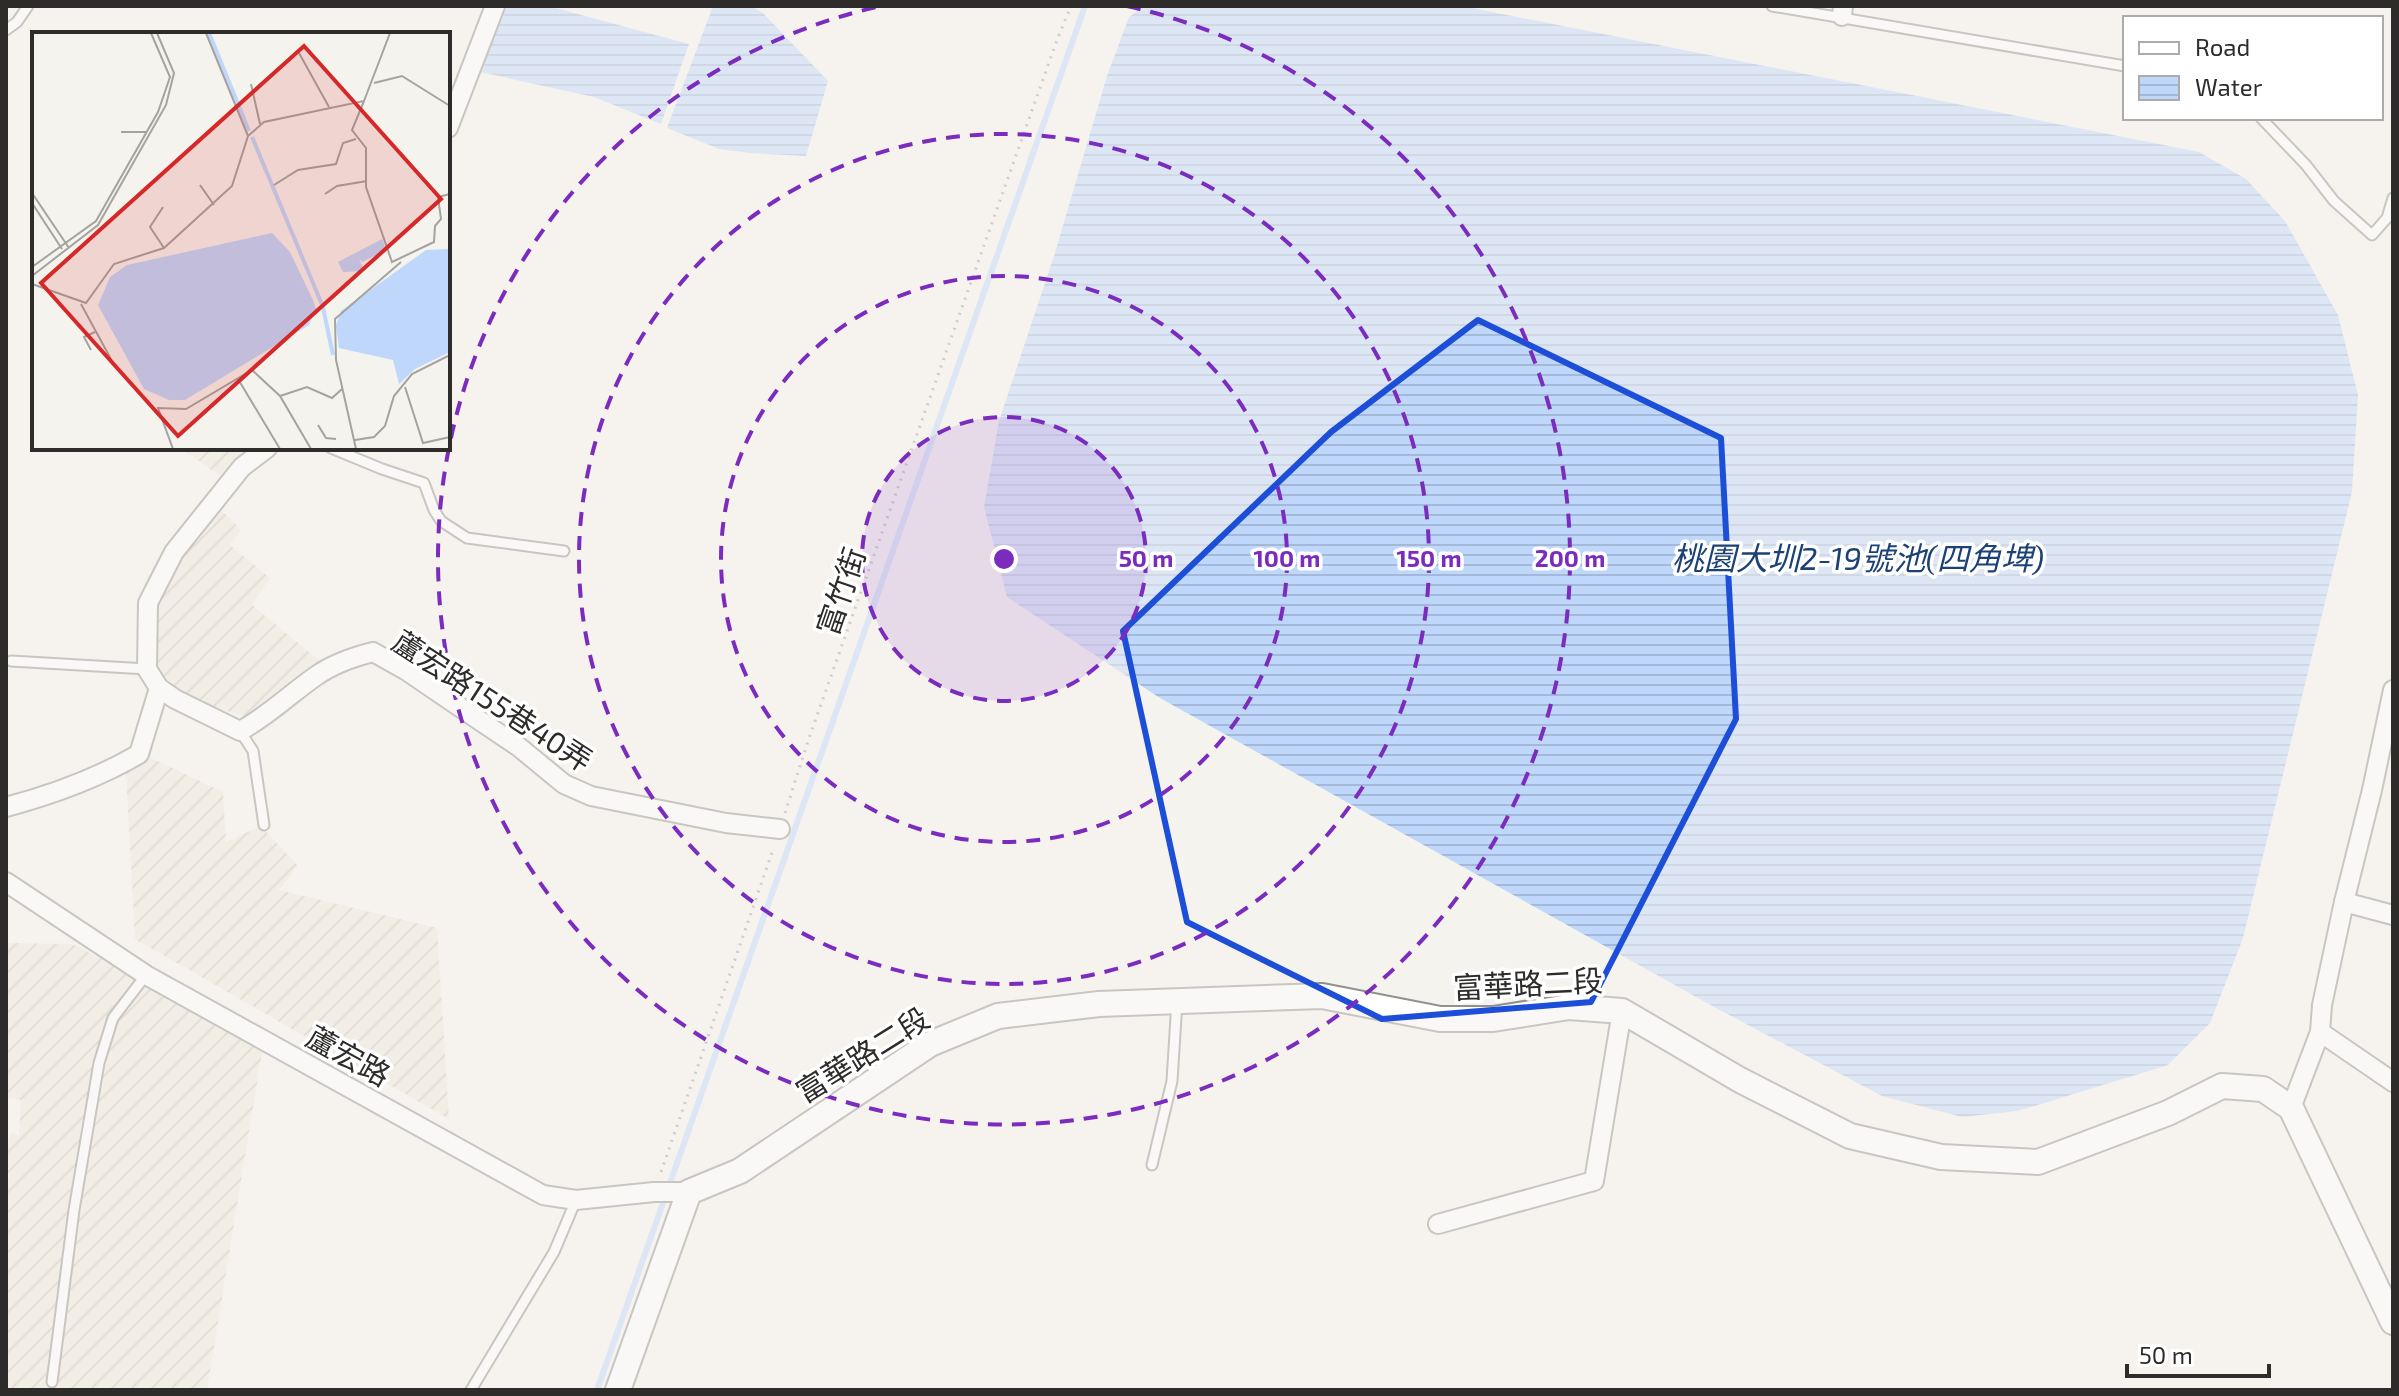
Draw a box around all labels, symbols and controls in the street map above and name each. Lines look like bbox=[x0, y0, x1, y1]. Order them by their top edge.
legend bbox=[2123, 16, 2383, 120]
inset map bbox=[32, 32, 450, 450]
text: Road bbox=[2195, 32, 2250, 61]
text: Water bbox=[2195, 72, 2263, 101]
water label: 桃園大圳2-19號池(四角埤) bbox=[1672, 538, 2044, 576]
street label: 富竹街 bbox=[808, 543, 872, 639]
text: 50 m bbox=[1119, 543, 1173, 572]
text: 100 m bbox=[1254, 543, 1320, 572]
text: 150 m bbox=[1396, 543, 1462, 572]
text: 200 m bbox=[1535, 543, 1605, 572]
centre of rings bbox=[990, 545, 1018, 573]
street label: 蘆宏路155巷40弄 bbox=[386, 622, 600, 778]
street label: 富華路二段 bbox=[1452, 961, 1604, 1005]
street label: 富華路二段 bbox=[789, 999, 935, 1109]
street label: 蘆宏路 bbox=[301, 1017, 397, 1093]
scale bar bbox=[2127, 1328, 2269, 1378]
text: 50 m bbox=[2139, 1340, 2193, 1369]

